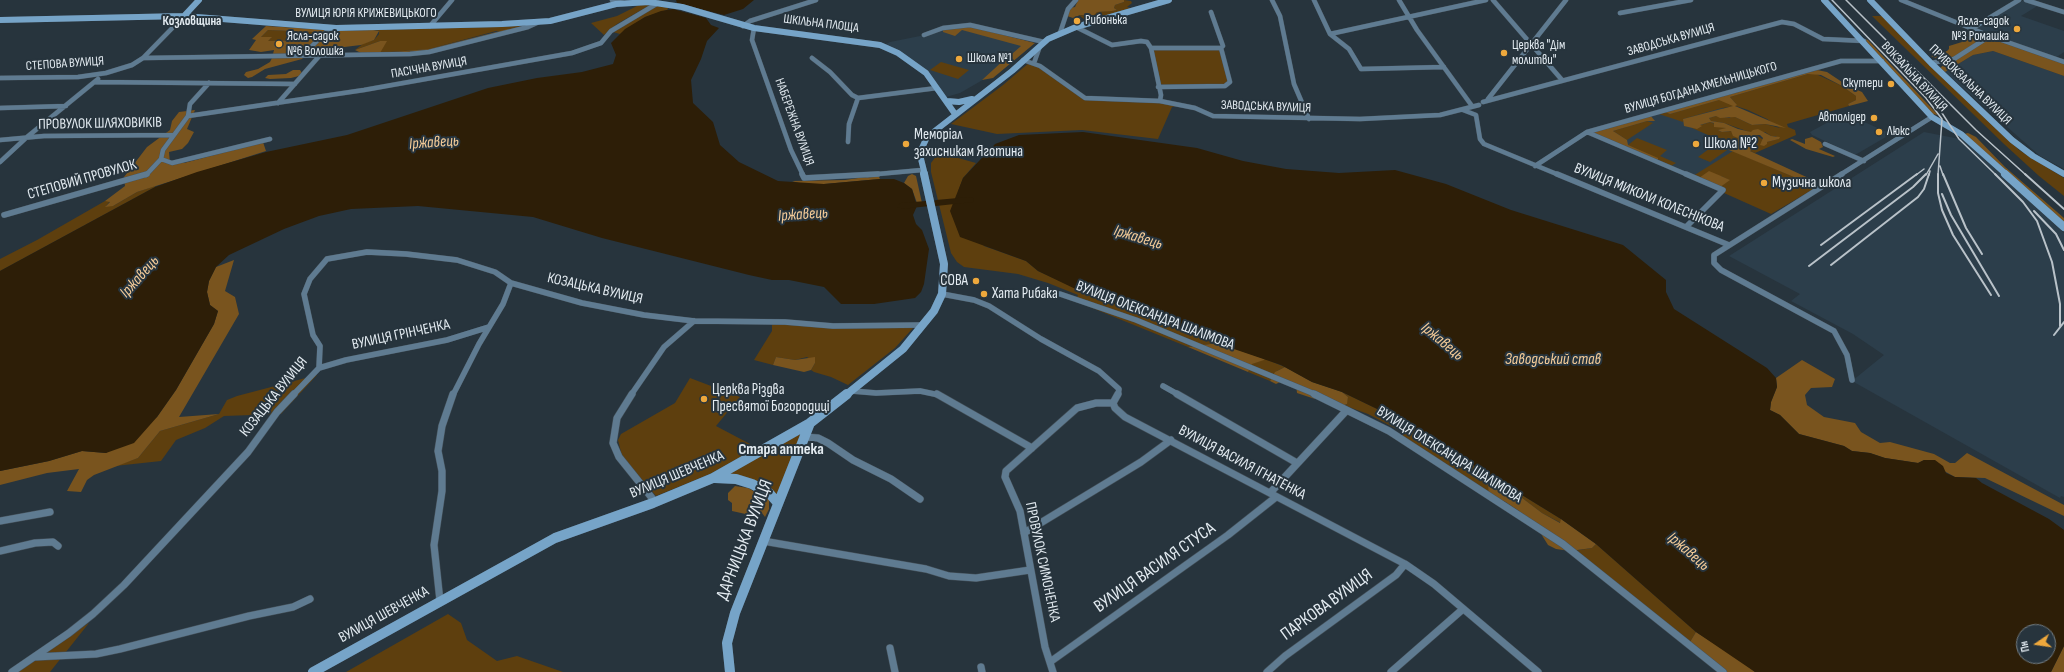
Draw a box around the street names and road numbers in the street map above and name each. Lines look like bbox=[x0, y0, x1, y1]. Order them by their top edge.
street label: ВУЛИЦЯ ЮРІЯ КРИЖЕВИЦЬКОГО bbox=[295, 6, 437, 22]
street label: ШКІЛЬНА ПЛОЩА bbox=[782, 12, 860, 36]
street label: ЗАВОДСЬКА ВУЛИЦЯ bbox=[1625, 20, 1717, 60]
street label: ВОКЗАЛЬНА ВУЛИЦЯ bbox=[1878, 39, 1950, 115]
street label: ПРИВОКЗАЛЬНА ВУЛИЦЯ bbox=[1926, 42, 2014, 128]
street label: СТЕПОВА ВУЛИЦЯ bbox=[25, 53, 105, 75]
street label: ПАСІЧНА ВУЛИЦЯ bbox=[390, 54, 468, 82]
street label: ВУЛИЦЯ БОГДАНА ХМЕЛЬНИЦЬКОГО bbox=[1623, 59, 1779, 117]
street label: НАБЕРЕЖНА ВУЛИЦЯ bbox=[771, 76, 817, 168]
street label: ЗАВОДСЬКА ВУЛИЦЯ bbox=[1221, 98, 1311, 116]
street label: ПРОВУЛОК ШЛЯХОВИКІВ bbox=[38, 114, 162, 134]
street label: СТЕПОВИЙ ПРОВУЛОК bbox=[25, 156, 139, 204]
street label: ВУЛИЦЯ МИКОЛИ КОЛЕСНІКОВА bbox=[1571, 160, 1727, 236]
street label: КОЗАЦЬКА ВУЛИЦЯ bbox=[546, 269, 644, 309]
street label: ВУЛИЦЯ ОЛЕКСАНДРА ШАЛІМОВА bbox=[1073, 277, 1237, 355]
street label: ВУЛИЦЯ ГРІНЧЕНКА bbox=[350, 316, 452, 354]
street label: КОЗАЦЬКА ВУЛИЦЯ bbox=[236, 354, 312, 440]
street label: ВУЛИЦЯ ОЛЕКСАНДРА ШАЛІМОВА bbox=[1373, 403, 1525, 507]
street label: ВУЛИЦЯ ВАСИЛЯ ІГНАТЕНКА bbox=[1175, 422, 1309, 504]
street label: ВУЛИЦЯ ШЕВЧЕНКА bbox=[627, 447, 727, 503]
street label: ДАРНИЦЬКА ВУЛИЦЯ bbox=[712, 477, 778, 603]
street label: ПРОВУЛОК СИМОНЕНКА bbox=[1020, 500, 1064, 624]
street label: ВУЛИЦЯ ВАСИЛЯ СТУСА bbox=[1090, 518, 1220, 618]
street label: ПАРКОВА ВУЛИЦЯ bbox=[1277, 564, 1377, 646]
street label: ВУЛИЦЯ ШЕВЧЕНКА bbox=[336, 583, 432, 647]

